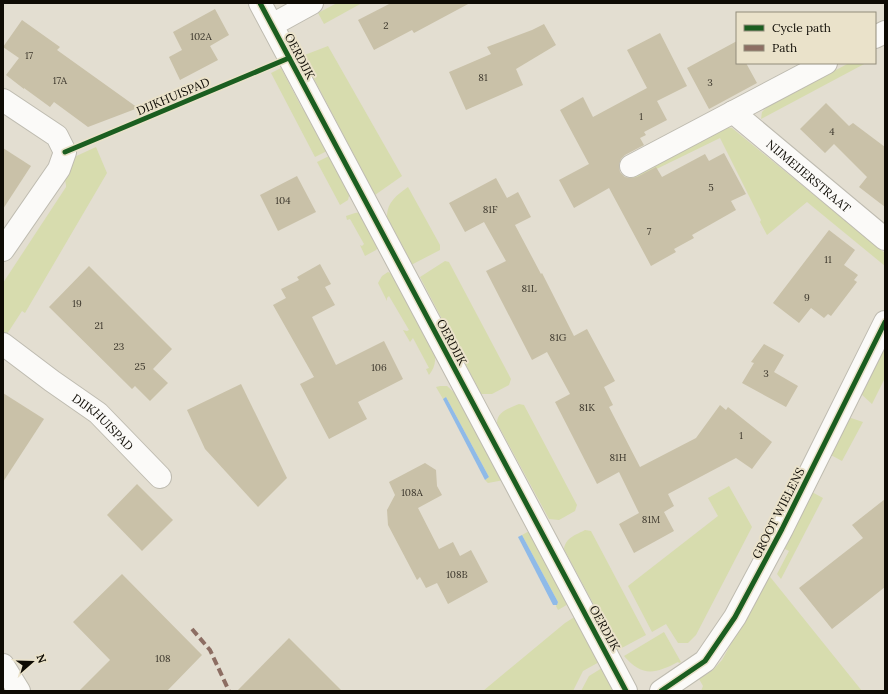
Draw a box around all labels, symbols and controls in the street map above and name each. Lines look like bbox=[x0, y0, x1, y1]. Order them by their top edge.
legend bbox=[736, 12, 876, 64]
house number: 2 bbox=[383, 19, 389, 32]
text: Cycle path bbox=[772, 20, 831, 35]
house number: 102A bbox=[190, 30, 212, 43]
street label: OERDIJK bbox=[282, 30, 319, 82]
text: Path bbox=[772, 40, 797, 55]
house number: 17 bbox=[25, 49, 34, 62]
house number: 81 bbox=[478, 71, 488, 84]
house number: 17A bbox=[53, 74, 68, 87]
street label: DIJKHUISPAD bbox=[134, 74, 212, 118]
house number: 3 bbox=[707, 76, 713, 89]
house number: 1 bbox=[639, 110, 643, 123]
house number: 4 bbox=[829, 125, 835, 138]
street label: NIJMEIJERSTRAAT bbox=[764, 136, 854, 215]
house number: 5 bbox=[708, 181, 714, 194]
house number: 104 bbox=[275, 194, 291, 207]
house number: 81F bbox=[483, 203, 498, 216]
house number: 7 bbox=[647, 225, 652, 238]
house number: 11 bbox=[824, 253, 832, 266]
house number: 81L bbox=[521, 282, 537, 295]
house number: 9 bbox=[804, 291, 810, 304]
house number: 19 bbox=[72, 297, 82, 310]
street label: OERDIJK bbox=[434, 316, 471, 368]
house number: 21 bbox=[94, 319, 104, 332]
house number: 81G bbox=[550, 331, 567, 344]
house number: 23 bbox=[114, 340, 125, 353]
house number: 25 bbox=[135, 360, 145, 373]
house number: 106 bbox=[371, 361, 387, 374]
house number: 3 bbox=[763, 367, 769, 380]
street label: DIJKHUISPAD bbox=[69, 390, 137, 453]
house number: 81K bbox=[579, 401, 595, 414]
house number: 1 bbox=[739, 429, 743, 442]
house number: 81H bbox=[609, 451, 627, 464]
street label: GROOT WIELENS bbox=[749, 465, 808, 561]
house number: 108A bbox=[401, 486, 424, 499]
house number: 81M bbox=[642, 513, 660, 526]
house number: 108B bbox=[446, 568, 468, 581]
street label: OERDIJK bbox=[586, 603, 624, 654]
north arrow bbox=[12, 642, 52, 682]
text: N bbox=[33, 652, 50, 665]
house number: 108 bbox=[155, 652, 171, 665]

